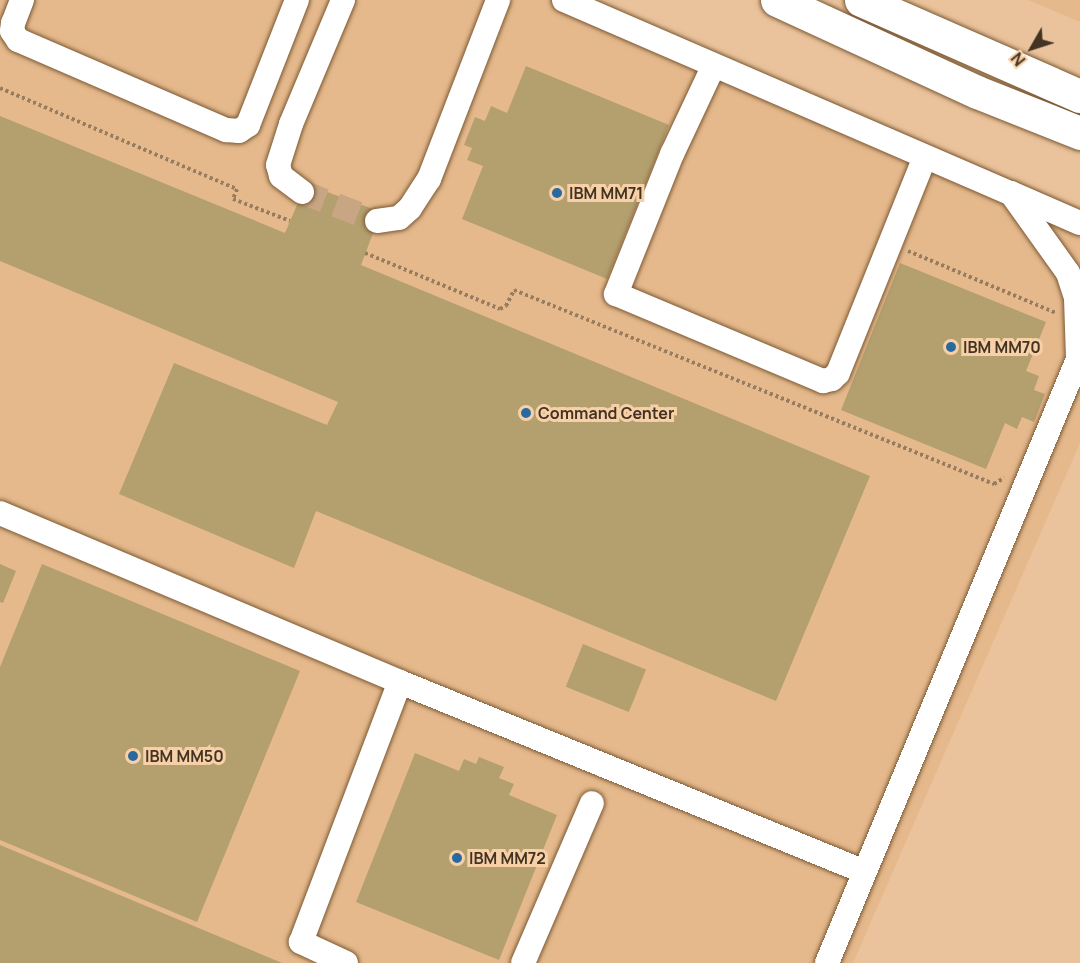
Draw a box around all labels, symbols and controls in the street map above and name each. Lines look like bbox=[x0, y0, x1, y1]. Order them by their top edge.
north arrow bbox=[1002, 18, 1062, 78]
text: N bbox=[1006, 48, 1030, 71]
place label: IBM MM71 bbox=[569, 183, 643, 203]
marker: IBM MM71 bbox=[550, 186, 564, 200]
place label: IBM MM70 bbox=[963, 337, 1041, 357]
marker: IBM MM70 bbox=[944, 340, 958, 354]
place label: Command Center bbox=[538, 403, 674, 423]
marker: Command Center bbox=[519, 406, 533, 420]
place label: IBM MM50 bbox=[145, 746, 224, 766]
marker: IBM MM50 bbox=[126, 749, 140, 763]
place label: IBM MM72 bbox=[469, 848, 546, 868]
marker: IBM MM72 bbox=[450, 851, 464, 865]

